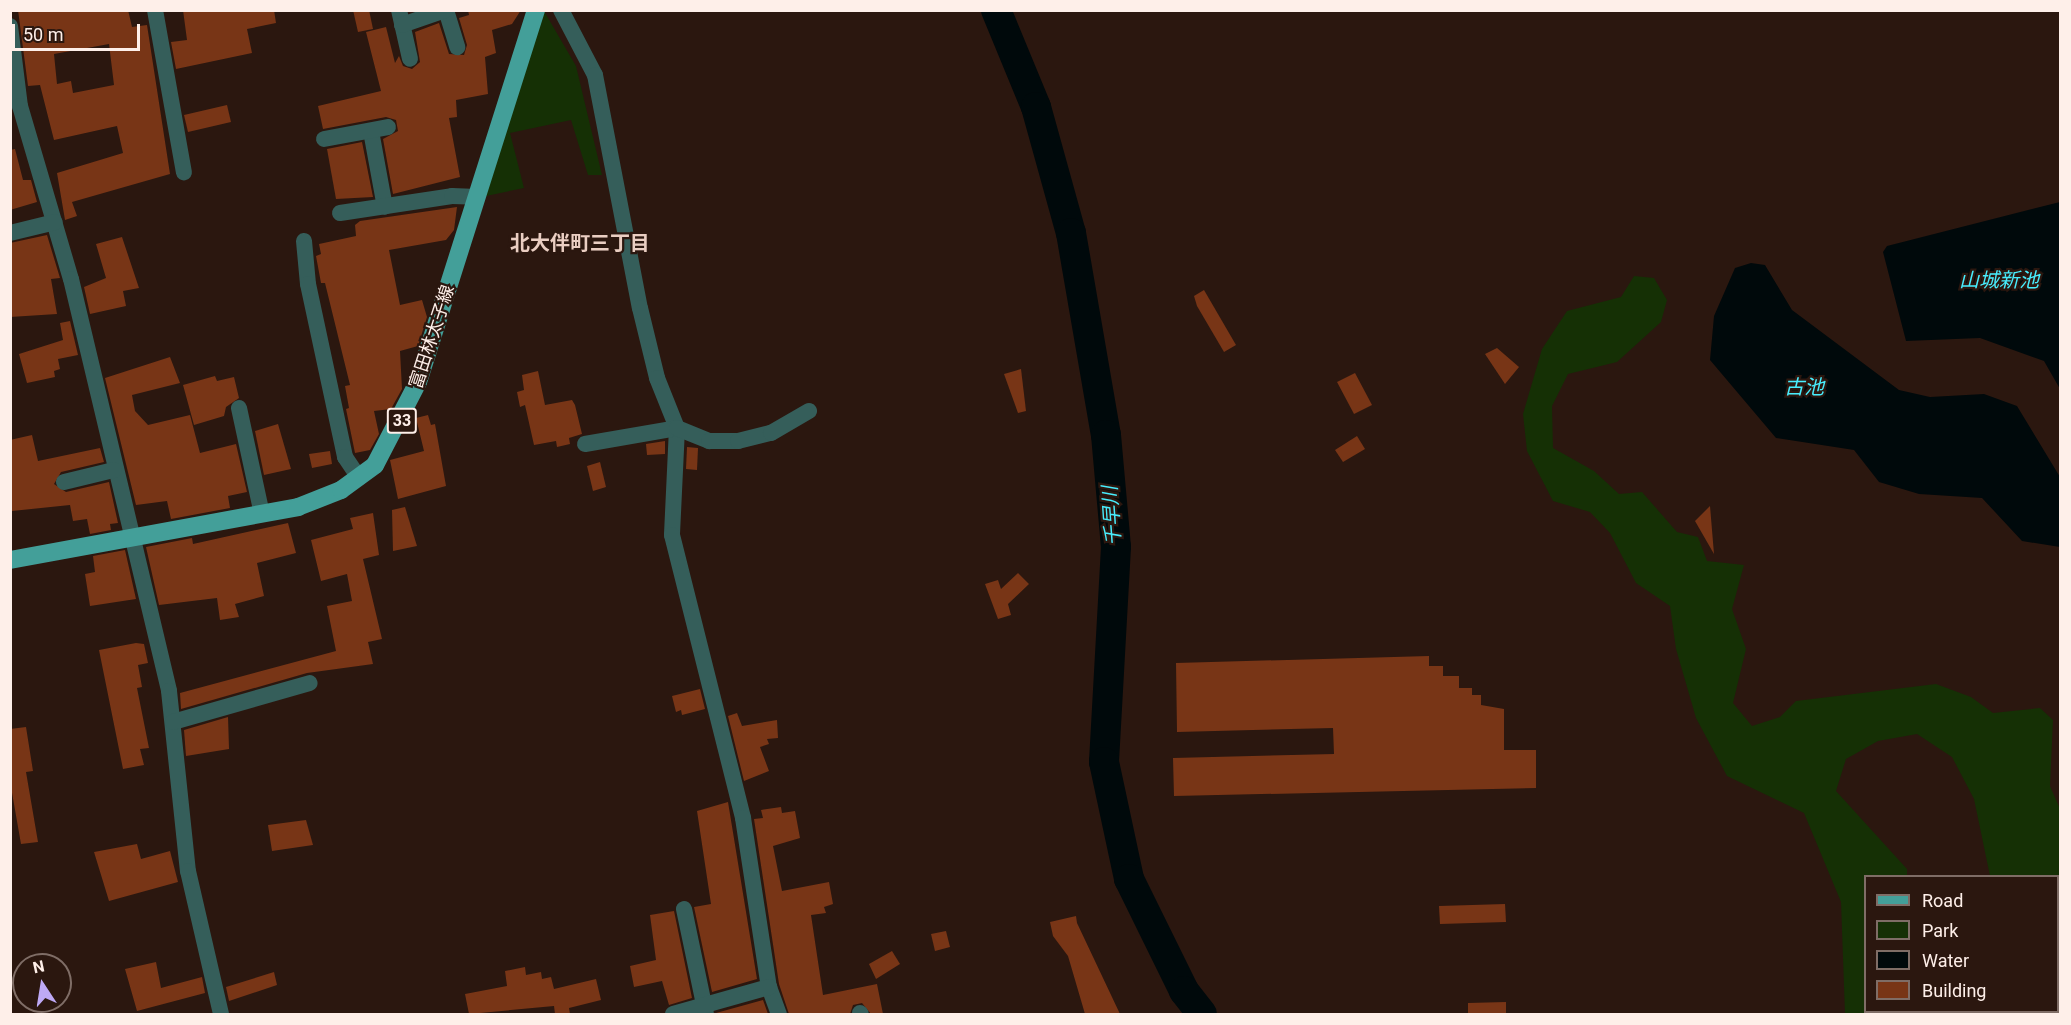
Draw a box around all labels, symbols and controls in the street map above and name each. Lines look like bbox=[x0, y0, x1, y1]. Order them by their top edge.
scale bar bbox=[15, 12, 142, 50]
text: 50 m bbox=[23, 24, 63, 45]
district label: 北大伴町三丁目 bbox=[510, 231, 650, 255]
water label: 山城新池 bbox=[1959, 268, 2039, 292]
street label: 富田林太子線 bbox=[405, 282, 459, 392]
water label: 古池 bbox=[1784, 375, 1824, 399]
road number: 33 bbox=[386, 408, 418, 434]
water label: 千早川 bbox=[1098, 485, 1126, 547]
legend bbox=[1864, 875, 2059, 1013]
text: Road bbox=[1922, 890, 1963, 911]
text: Park bbox=[1922, 920, 1958, 941]
text: Water bbox=[1922, 950, 1969, 971]
north arrow bbox=[12, 953, 72, 1013]
text: N bbox=[31, 956, 46, 977]
text: Building bbox=[1922, 980, 1986, 1001]

